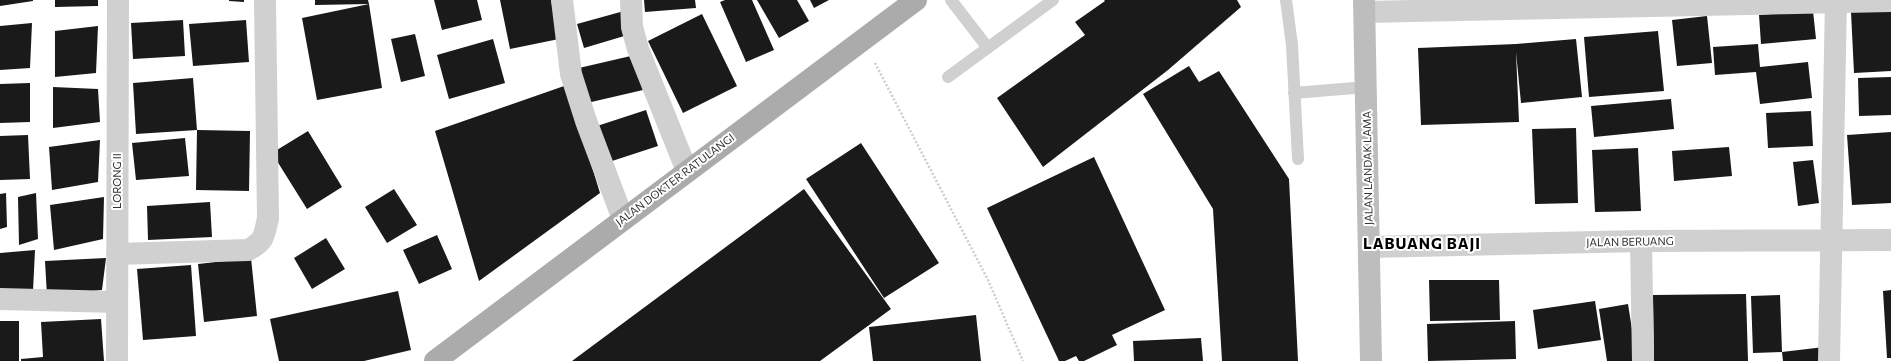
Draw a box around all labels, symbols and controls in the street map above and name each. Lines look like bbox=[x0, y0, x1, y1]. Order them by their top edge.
street label: JALAN LANDAK LAMA bbox=[1360, 111, 1376, 225]
street label: JALAN DOKTER RATULANGI bbox=[613, 131, 737, 229]
street label: LORONG II bbox=[110, 153, 124, 209]
district label: LABUANG BAJI bbox=[1363, 235, 1481, 253]
street label: JALAN BERUANG bbox=[1586, 235, 1674, 249]

